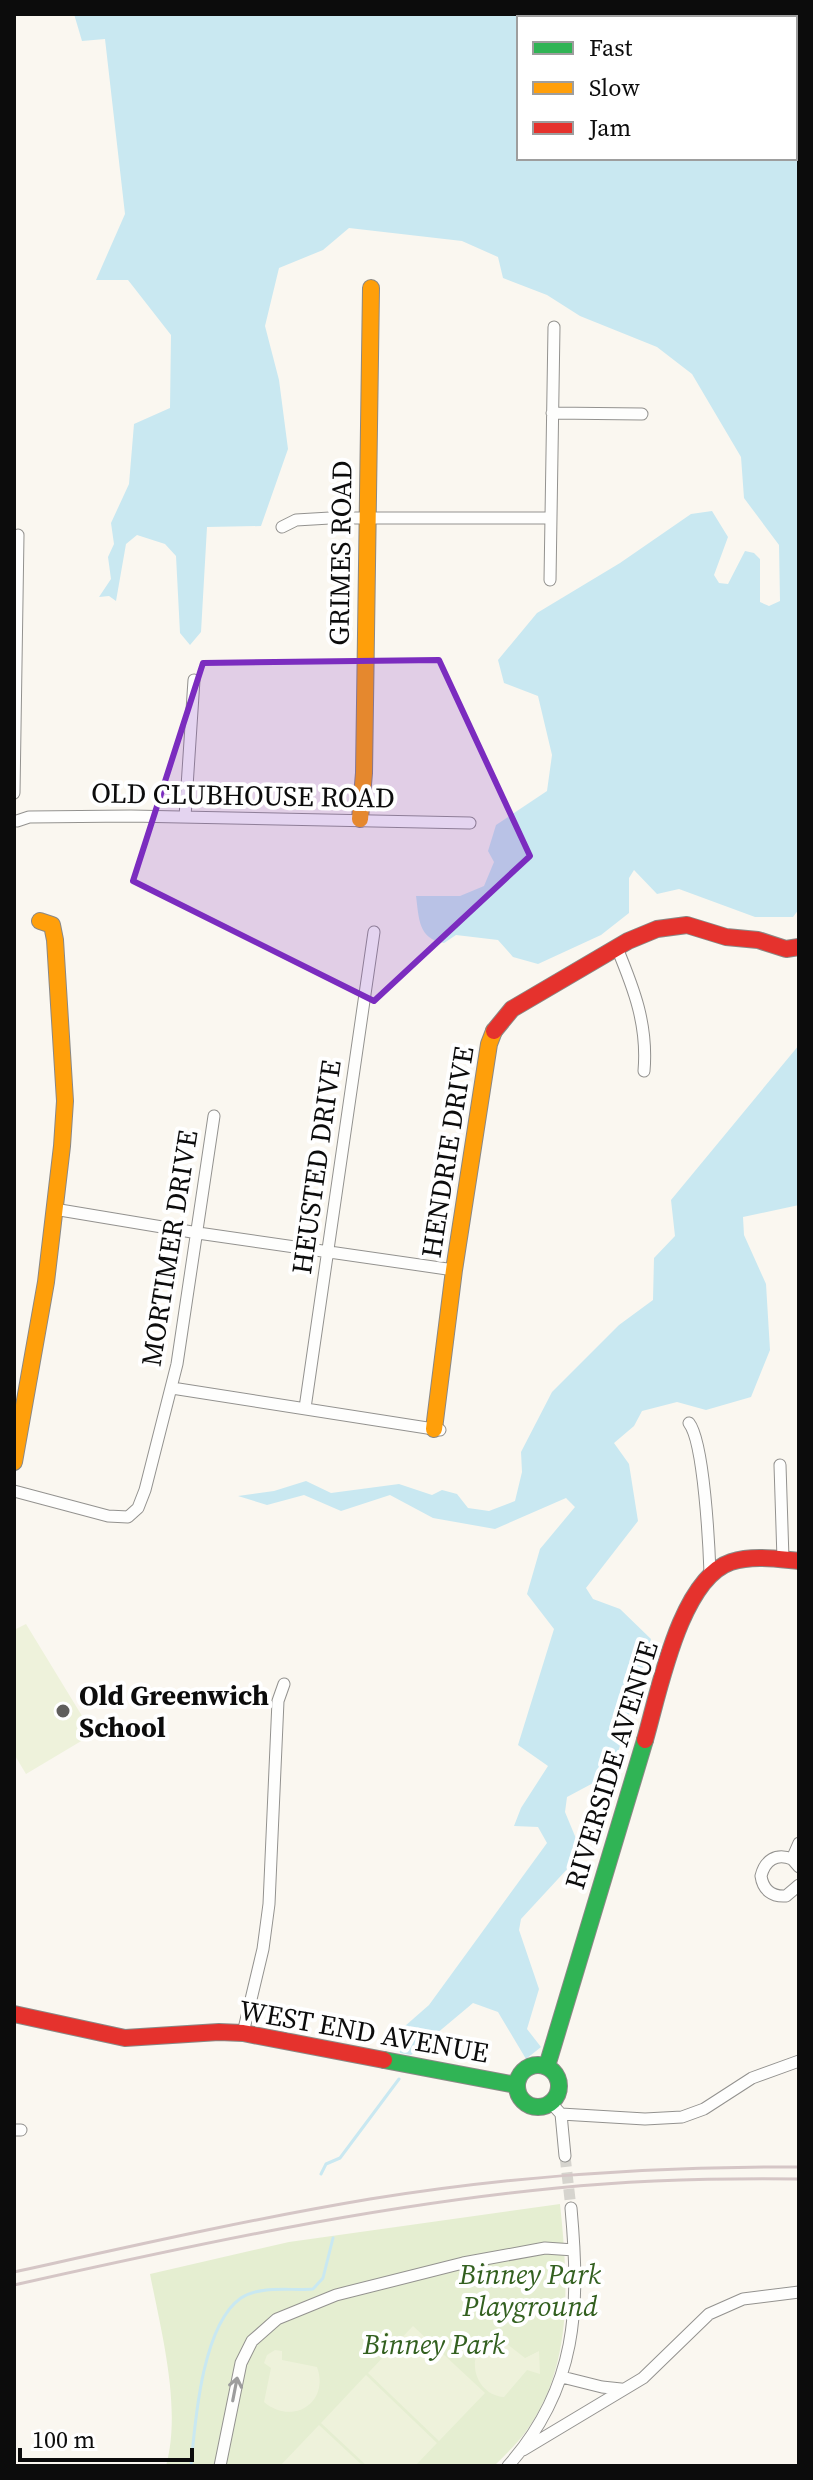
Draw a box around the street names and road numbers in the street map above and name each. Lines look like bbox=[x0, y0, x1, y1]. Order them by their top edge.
street label: GRIMES ROAD bbox=[319, 460, 361, 646]
street label: OLD CLUBHOUSE ROAD bbox=[91, 773, 395, 817]
street label: HENDRIE DRIVE bbox=[412, 1043, 482, 1261]
street label: HEUSTED DRIVE bbox=[282, 1057, 350, 1277]
street label: MORTIMER DRIVE bbox=[132, 1127, 206, 1369]
street label: RIVERSIDE AVENUE bbox=[555, 1636, 667, 1894]
street label: WEST END AVENUE bbox=[236, 1990, 492, 2072]

